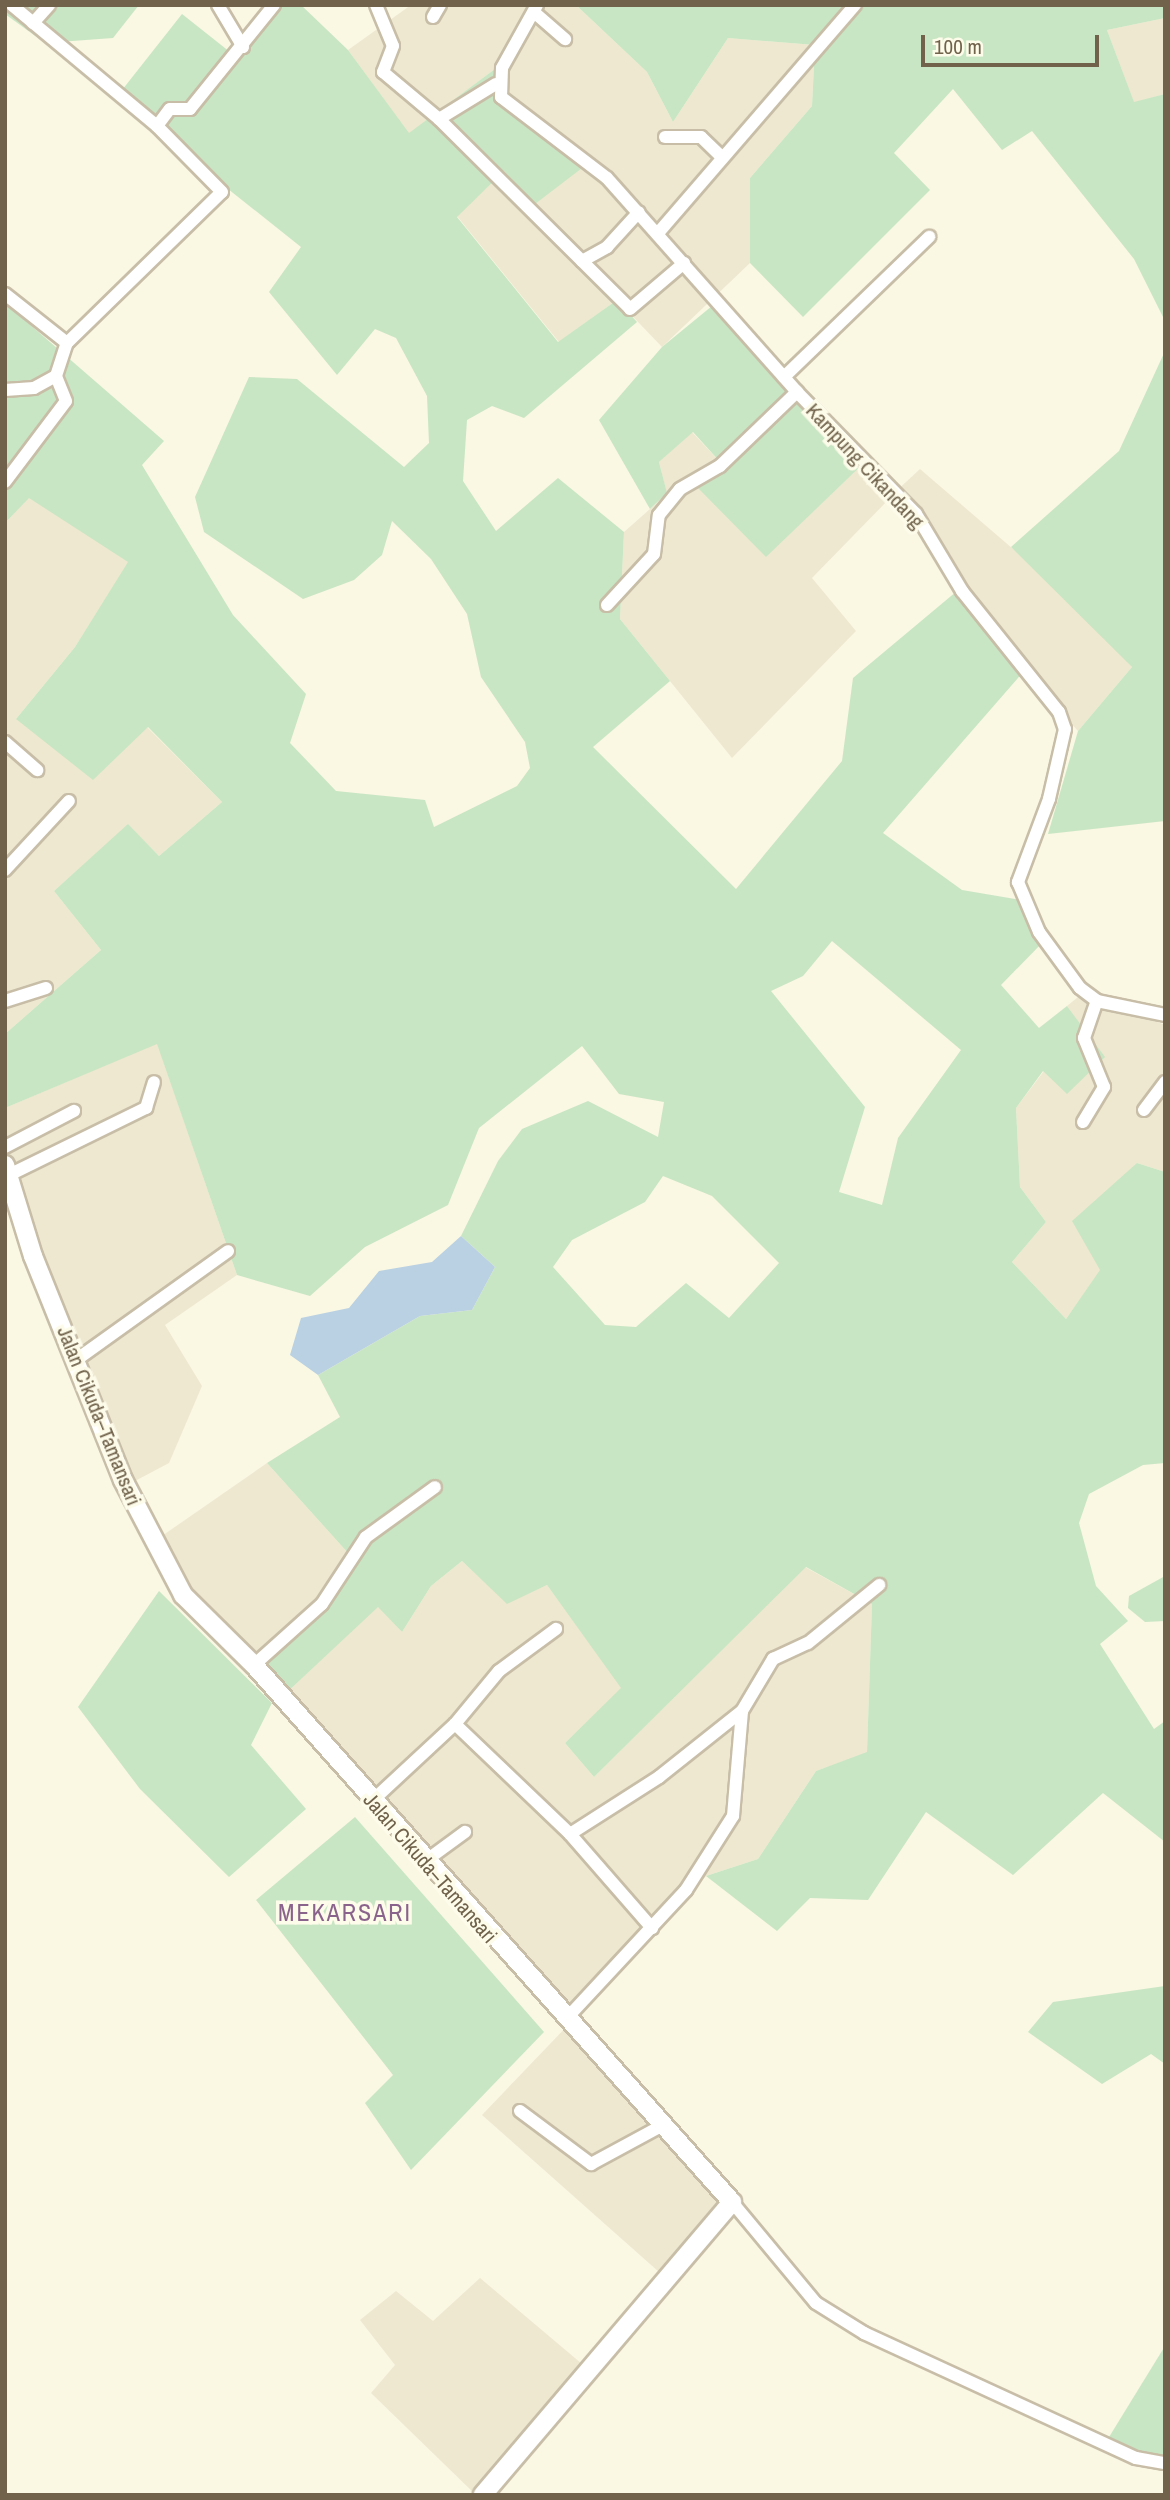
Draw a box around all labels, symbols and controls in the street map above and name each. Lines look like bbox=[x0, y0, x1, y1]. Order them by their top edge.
scale bar bbox=[925, 21, 1104, 65]
text: 100 m bbox=[934, 32, 982, 61]
street label: Kampung Cikandang bbox=[801, 398, 929, 534]
street label: Jalan Cikuda–Tamansari bbox=[52, 1323, 146, 1509]
street label: Jalan Cikuda–Tamansari bbox=[358, 1788, 502, 1948]
district label: MEKARSARI bbox=[279, 1899, 411, 1927]

